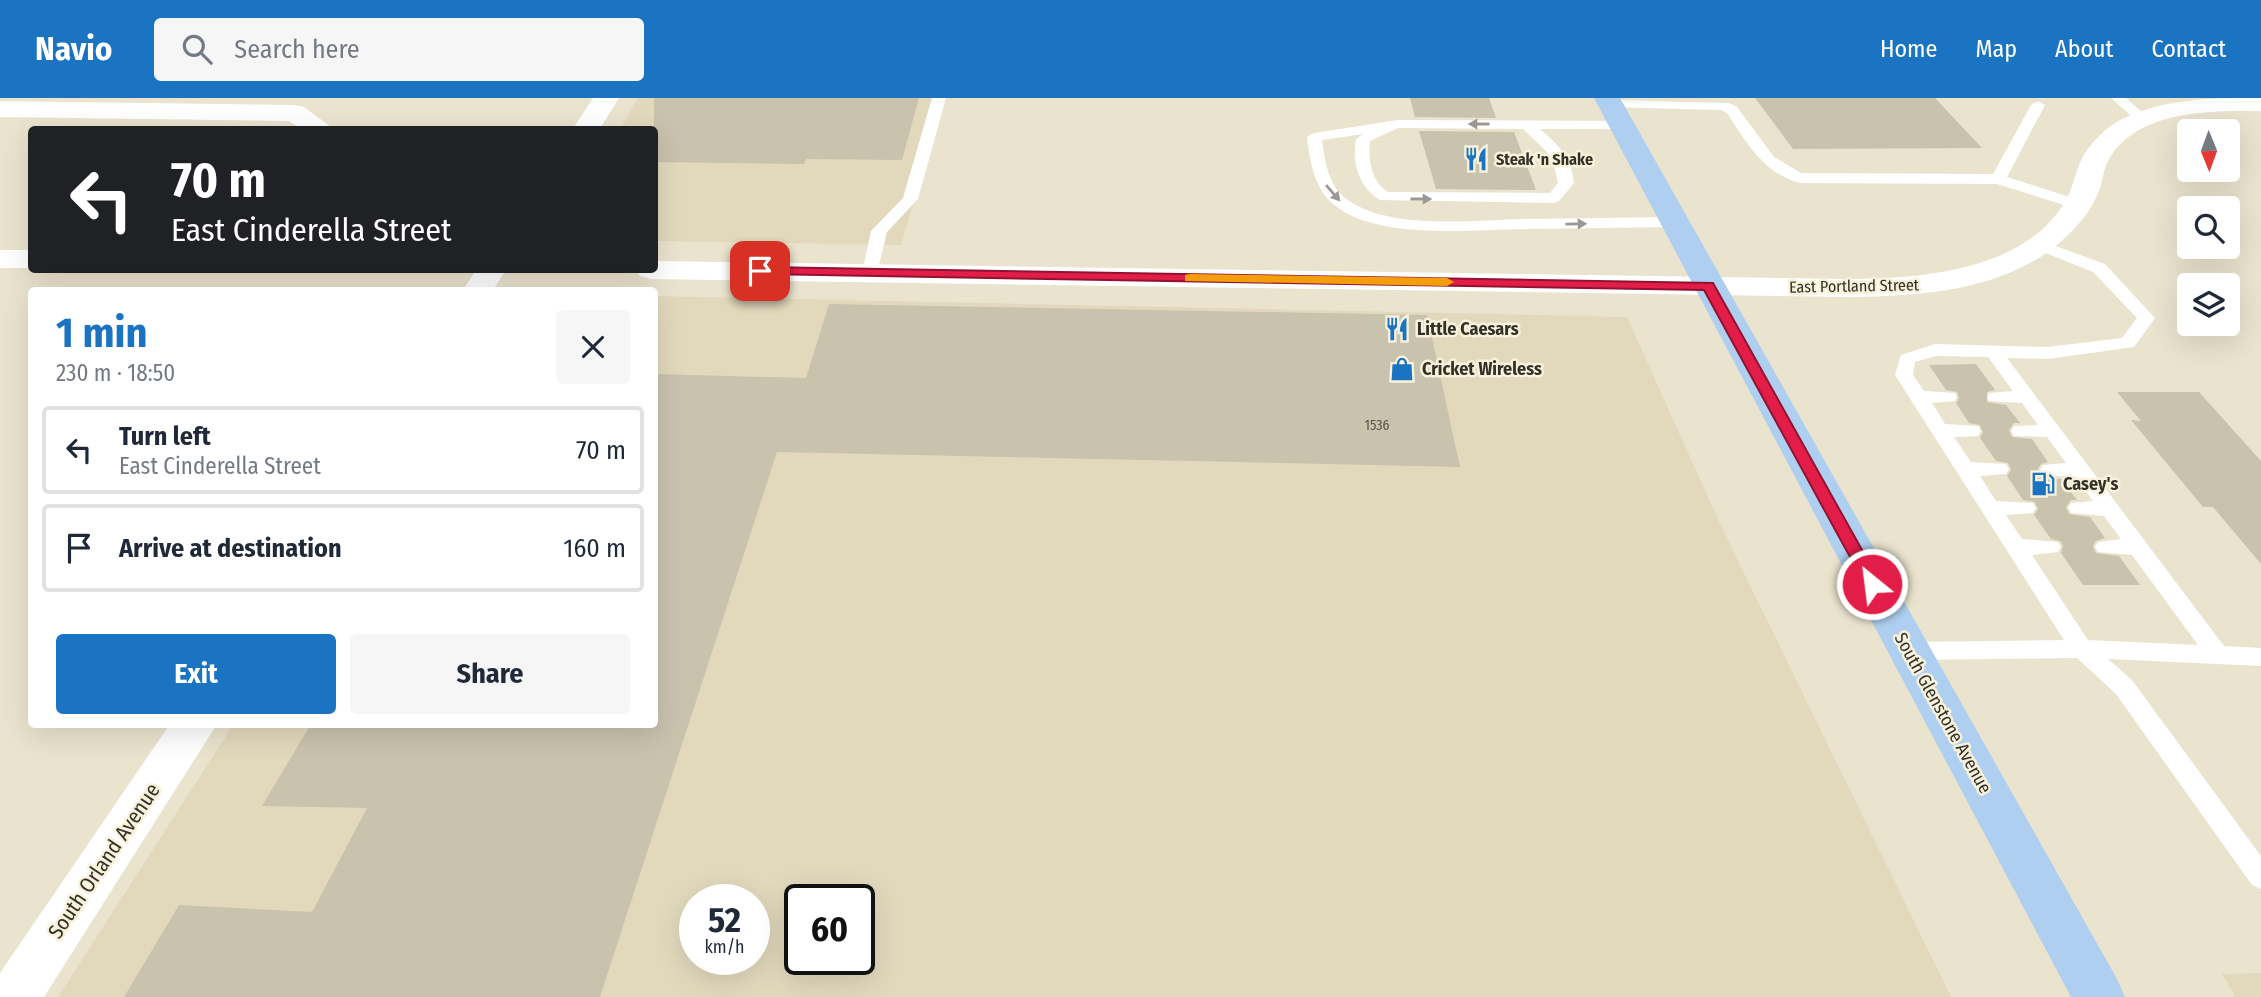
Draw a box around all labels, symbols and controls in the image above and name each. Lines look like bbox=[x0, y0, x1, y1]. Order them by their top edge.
search box bbox=[154, 18, 644, 81]
text: Navio bbox=[35, 29, 112, 69]
icon: search bbox=[178, 30, 216, 68]
text: Search here bbox=[234, 34, 360, 65]
text: Home bbox=[1880, 35, 1937, 63]
text: Map bbox=[1975, 35, 2017, 63]
text: About bbox=[2055, 35, 2113, 63]
text: Contact bbox=[2151, 35, 2226, 63]
one-way arrow bbox=[1468, 118, 1490, 130]
north arrow bbox=[2177, 119, 2240, 182]
map controls bbox=[2177, 119, 2240, 336]
restaurant icon: Steak 'n Shake bbox=[1462, 145, 1490, 173]
place label: Steak 'n Shake bbox=[1496, 150, 1593, 169]
text: 70 m bbox=[171, 151, 266, 210]
icon: left bbox=[56, 154, 147, 245]
one-way arrow bbox=[1325, 184, 1341, 202]
one-way arrow bbox=[1410, 193, 1432, 205]
button: search bbox=[2177, 196, 2240, 259]
text: East Cinderella Street bbox=[171, 211, 452, 249]
one-way arrow bbox=[1566, 218, 1588, 230]
pin bbox=[730, 241, 790, 301]
icon: arrive bbox=[741, 252, 779, 290]
button: layers bbox=[2177, 273, 2240, 336]
street label: East Portland Street bbox=[1789, 275, 1920, 297]
text: 1 min bbox=[56, 308, 147, 358]
button: close bbox=[556, 310, 630, 384]
restaurant icon: Little Caesars bbox=[1383, 315, 1411, 343]
place label: Little Caesars bbox=[1417, 318, 1519, 340]
shop icon: Cricket Wireless bbox=[1388, 355, 1416, 383]
place label: Cricket Wireless bbox=[1422, 358, 1542, 380]
text: 230 m · 18:50 bbox=[56, 359, 175, 387]
house number: 1536 bbox=[1364, 417, 1390, 434]
text: Turn left bbox=[119, 421, 211, 452]
icon: left bbox=[60, 431, 98, 469]
text: 70 m bbox=[576, 435, 626, 466]
text: East Cinderella Street bbox=[119, 452, 321, 480]
fuel station icon: Casey's bbox=[2029, 470, 2057, 498]
place label: Casey's bbox=[2063, 473, 2118, 495]
icon: arrive bbox=[60, 529, 98, 567]
text: Arrive at destination bbox=[119, 533, 342, 564]
text: 160 m bbox=[563, 533, 626, 564]
position arrow bbox=[1835, 547, 1909, 621]
street label: South Glenstone Avenue bbox=[1890, 629, 1996, 797]
button: Exit bbox=[56, 634, 336, 714]
button: Share bbox=[350, 634, 630, 714]
street label: South Orland Avenue bbox=[42, 778, 166, 944]
speed limit sign: 60 bbox=[784, 884, 875, 975]
text: 52 bbox=[708, 899, 741, 941]
text: km/h bbox=[704, 936, 745, 958]

